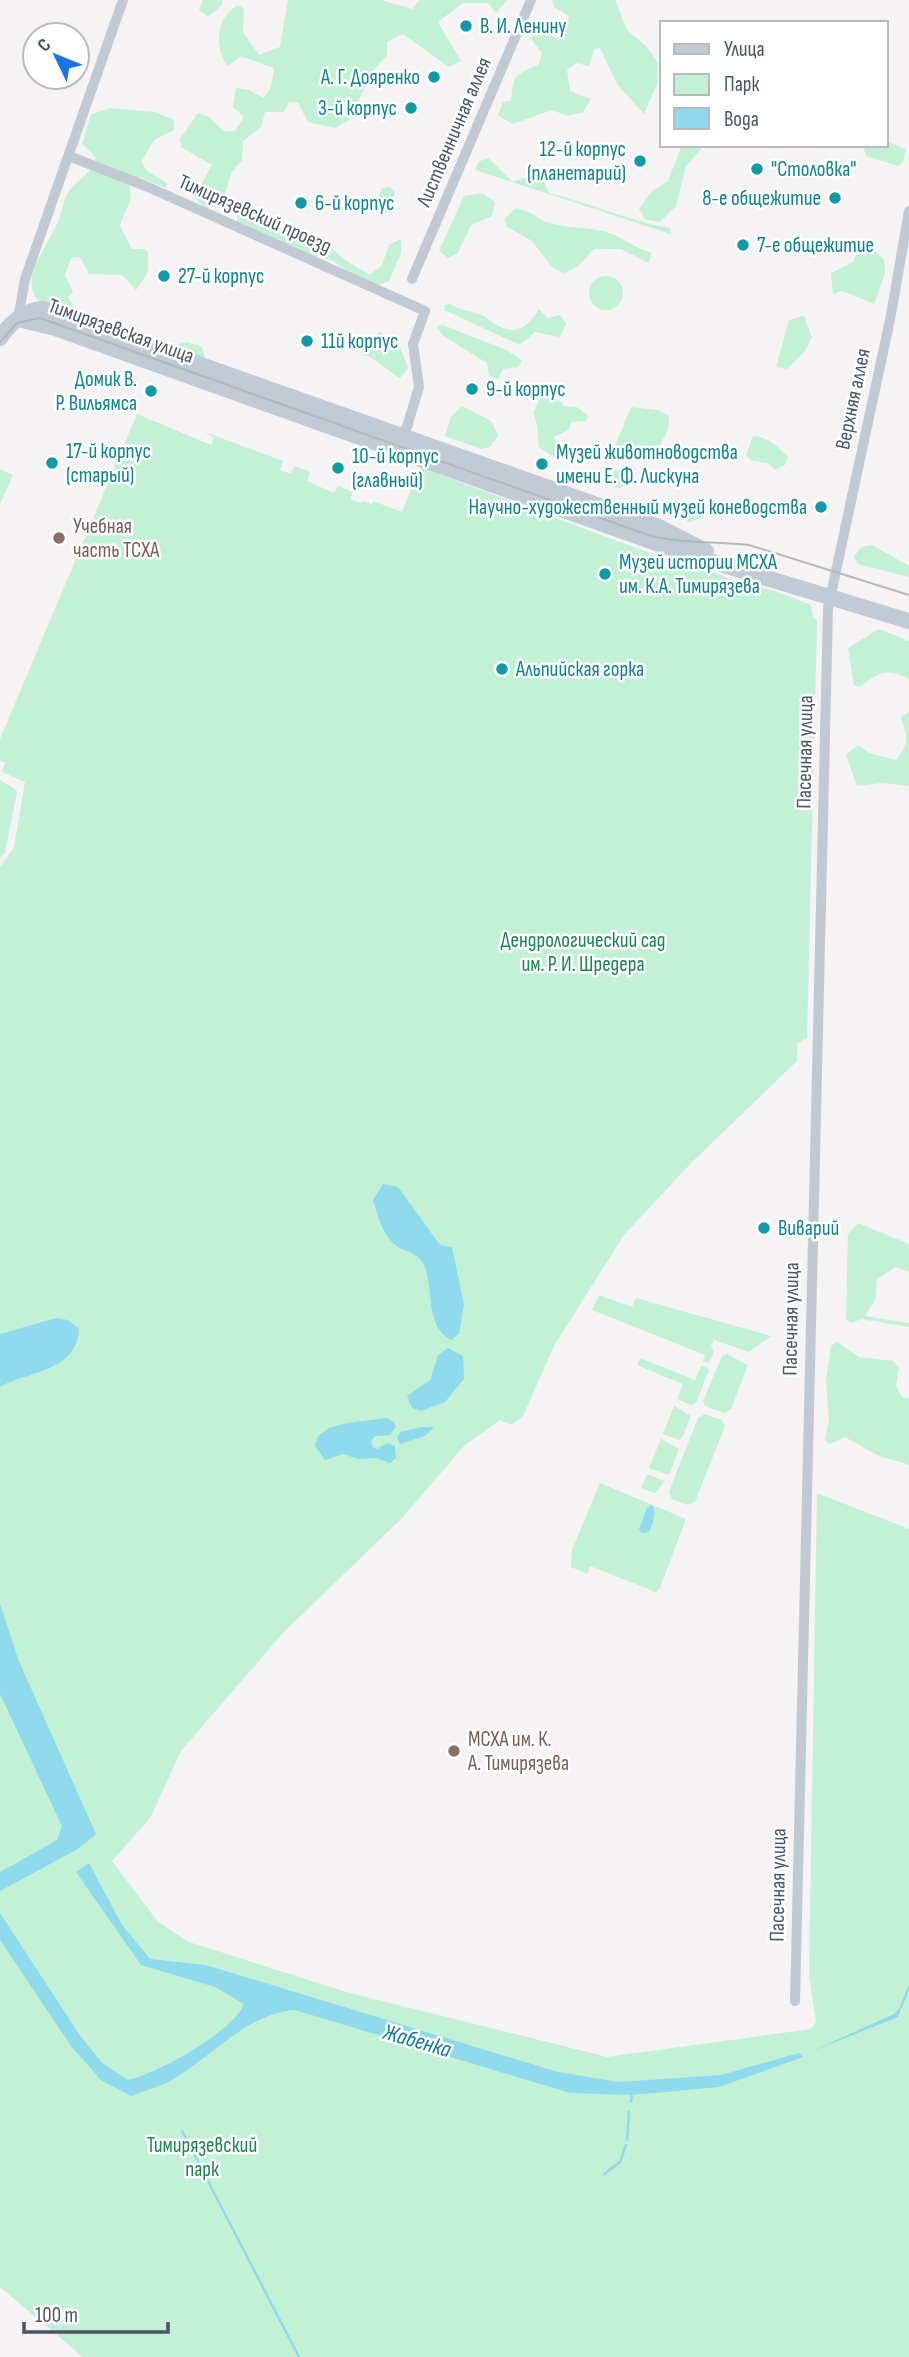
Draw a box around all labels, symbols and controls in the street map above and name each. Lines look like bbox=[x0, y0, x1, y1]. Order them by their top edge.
place label: В. И. Ленину bbox=[480, 14, 566, 39]
marker: В. И. Ленину bbox=[458, 18, 474, 34]
north arrow bbox=[21, 21, 91, 91]
legend bbox=[660, 21, 888, 147]
text: С bbox=[33, 34, 57, 57]
text: Улица bbox=[724, 37, 765, 62]
street label: Лиственничная аллея bbox=[411, 54, 497, 211]
place label: А. Г. Дояренко bbox=[320, 65, 420, 90]
marker: А. Г. Дояренко bbox=[426, 69, 442, 85]
text: Парк bbox=[724, 72, 759, 97]
place label: 3-й корпус bbox=[318, 96, 397, 121]
marker: 3-й корпус bbox=[403, 100, 419, 116]
text: Вода bbox=[724, 107, 759, 132]
place label: 12-й корпус (планетарий) bbox=[527, 137, 626, 186]
marker: 12-й корпус (планетарий) bbox=[632, 153, 648, 169]
place label: "Столовка" bbox=[771, 157, 856, 182]
marker: "Столовка" bbox=[749, 161, 765, 177]
street label: Тимирязевский проезд bbox=[175, 169, 335, 259]
place label: 8-е общежитие bbox=[702, 186, 821, 211]
marker: 8-е общежитие bbox=[827, 190, 843, 206]
place label: 6-й корпус bbox=[315, 191, 395, 216]
marker: 6-й корпус bbox=[293, 195, 309, 211]
place label: 7-е общежитие bbox=[757, 233, 874, 258]
marker: 7-е общежитие bbox=[735, 237, 751, 253]
place label: 27-й корпус bbox=[178, 264, 264, 289]
marker: 27-й корпус bbox=[156, 268, 172, 284]
street label: Тимирязевская улица bbox=[45, 293, 197, 369]
place label: 11й корпус bbox=[321, 329, 398, 354]
marker: 11й корпус bbox=[299, 333, 315, 349]
street label: Верхняя аллея bbox=[830, 346, 876, 452]
place label: Домик В. Р. Вильямса bbox=[55, 367, 137, 416]
place label: 9-й корпус bbox=[486, 377, 566, 402]
marker: 9-й корпус bbox=[464, 381, 480, 397]
marker: Домик В. Р. Вильямса bbox=[143, 383, 159, 399]
place label: 17-й корпус (старый) bbox=[66, 439, 151, 488]
place label: Музей животноводства имени Е. Ф. Лискуна bbox=[556, 440, 738, 489]
place label: 10-й корпус (главный) bbox=[352, 444, 439, 493]
marker: 17-й корпус (старый) bbox=[44, 455, 60, 471]
marker: Музей животноводства имени Е. Ф. Лискуна bbox=[534, 456, 550, 472]
marker: 10-й корпус (главный) bbox=[330, 460, 346, 476]
place label: Научно-художественный музей коневодства bbox=[468, 495, 807, 520]
marker: Научно-художественный музей коневодства bbox=[813, 499, 829, 515]
place label: Учебная часть ТСХА bbox=[73, 514, 160, 563]
marker: Учебная часть ТСХА bbox=[51, 530, 67, 546]
place label: Музей истории МСХА им. К.А. Тимирязева bbox=[619, 550, 778, 599]
marker: Музей истории МСХА им. К.А. Тимирязева bbox=[597, 566, 613, 582]
place label: Альпийская горка bbox=[515, 657, 644, 682]
marker: Альпийская горка bbox=[494, 661, 510, 677]
street label: Пасечная улица bbox=[792, 695, 818, 809]
park label: Дендрологический сад им. Р. И. Шредера bbox=[500, 928, 666, 977]
place label: Виварий bbox=[778, 1216, 839, 1241]
marker: Виварий bbox=[756, 1220, 772, 1236]
street label: Пасечная улица bbox=[778, 1262, 804, 1376]
place label: МСХА им. К. А. Тимирязева bbox=[467, 1727, 569, 1776]
marker: МСХА им. К. А. Тимирязева bbox=[446, 1743, 462, 1759]
street label: Пасечная улица bbox=[765, 1828, 791, 1942]
water label: Жабенка bbox=[379, 2018, 455, 2064]
park label: Тимирязевский парк bbox=[147, 2133, 257, 2182]
scale bar bbox=[24, 2290, 168, 2334]
text: 100 m bbox=[35, 2303, 78, 2328]

